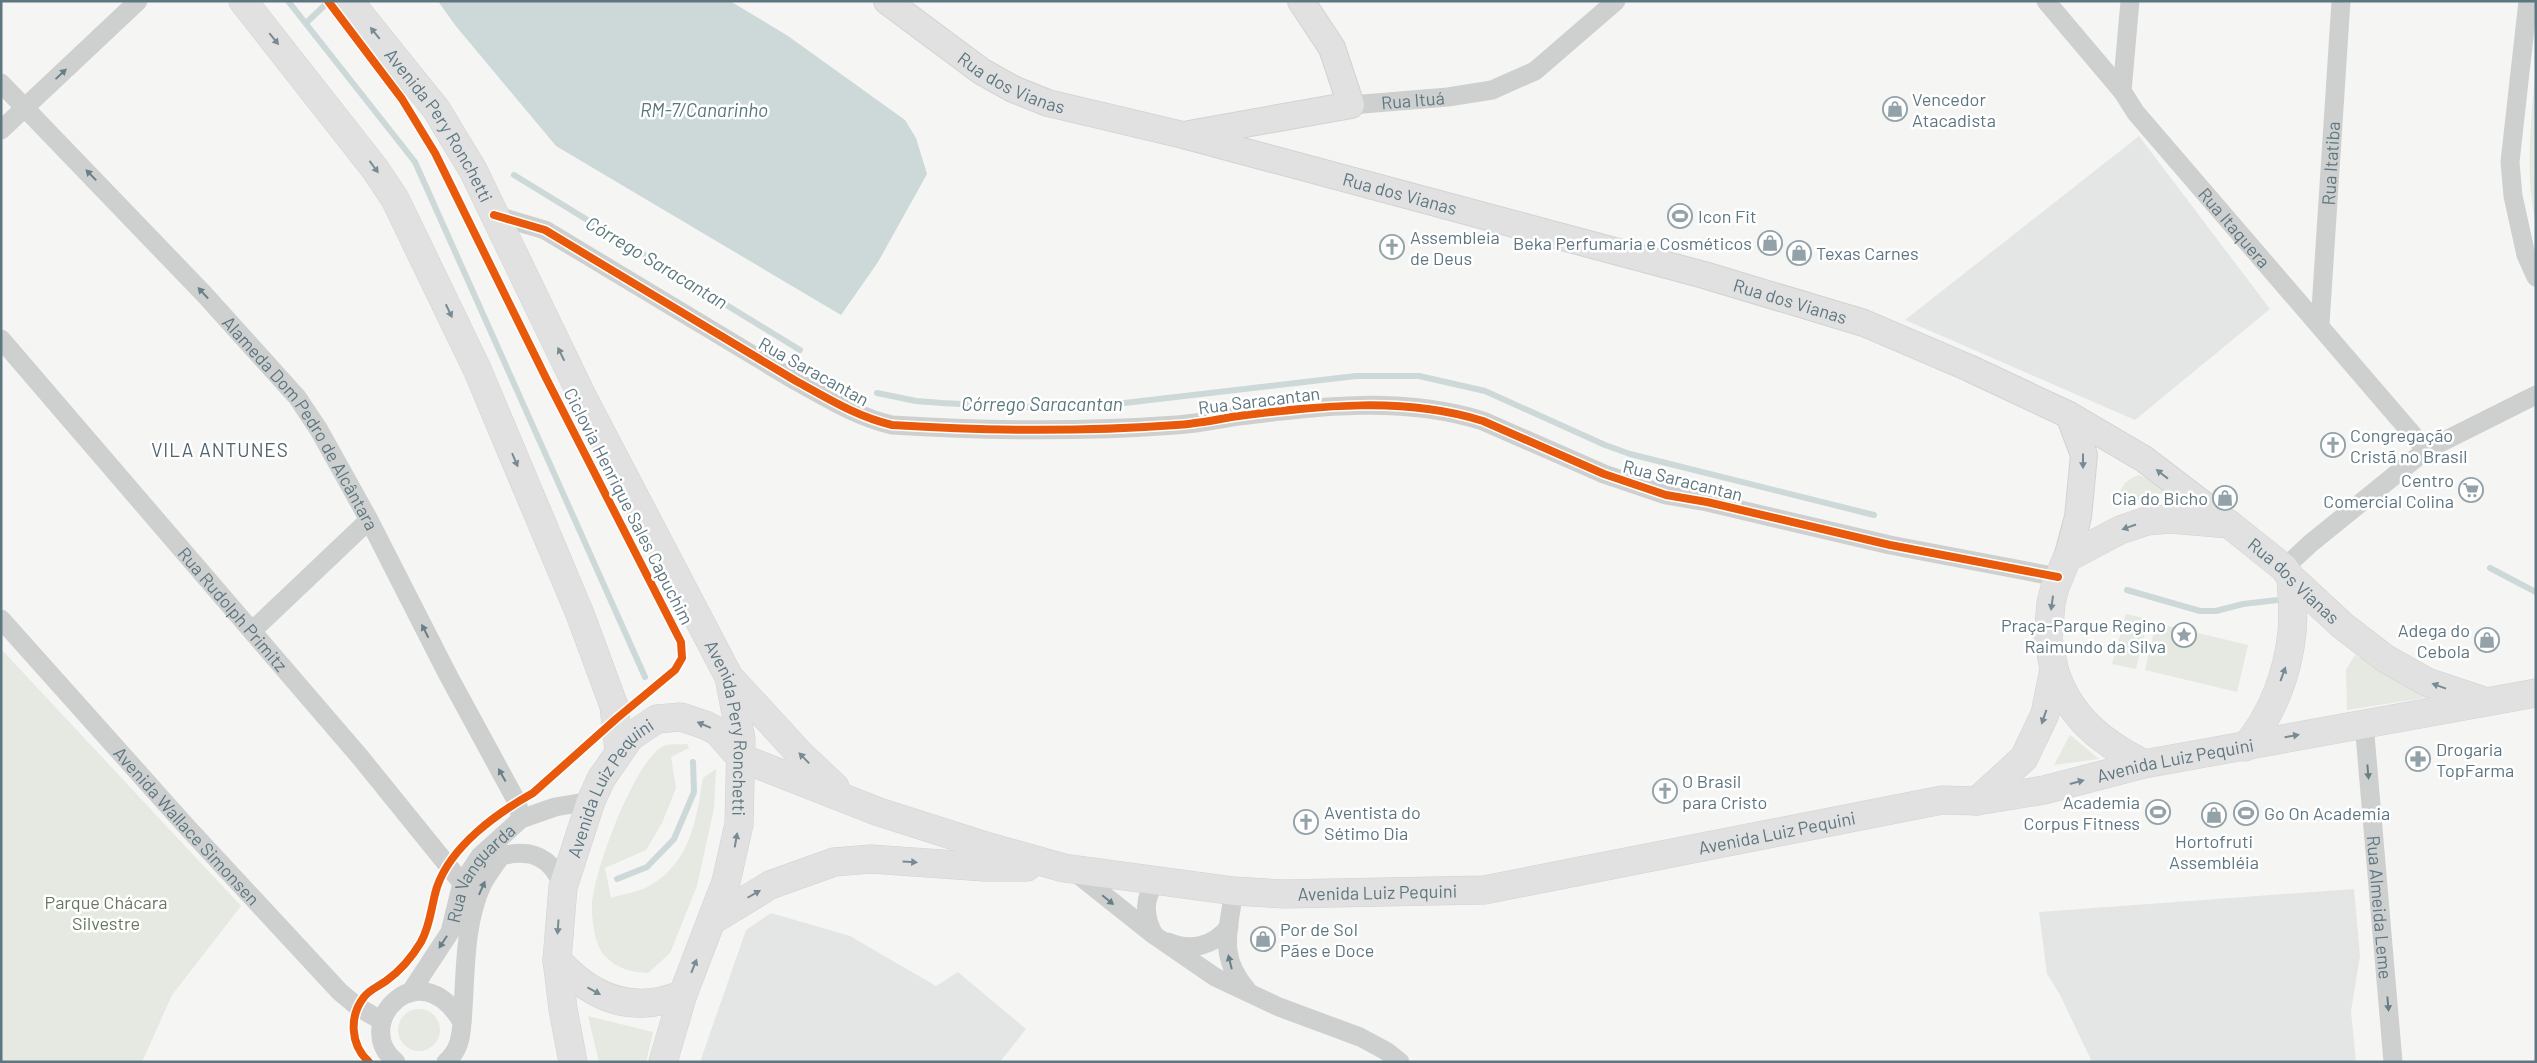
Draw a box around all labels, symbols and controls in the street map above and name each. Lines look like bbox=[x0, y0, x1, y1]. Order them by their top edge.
one-way arrow bbox=[370, 27, 381, 40]
one-way arrow bbox=[268, 33, 279, 46]
street label: Avenida Pery Ronchetti bbox=[380, 44, 498, 206]
street label: Rua dos Vianas bbox=[954, 47, 1067, 118]
one-way arrow bbox=[54, 68, 66, 80]
street label: Rua Ituá bbox=[1380, 86, 1445, 113]
place label: Vencedor Atacadista bbox=[1912, 88, 1996, 131]
shop icon: Vencedor Atacadista bbox=[1882, 96, 1908, 122]
water label: RM-7/Canarinho bbox=[640, 98, 768, 121]
street label: Rua Itatiba bbox=[2317, 121, 2344, 206]
one-way arrow bbox=[369, 160, 379, 174]
street label: Rua dos Vianas bbox=[1340, 167, 1459, 219]
one-way arrow bbox=[85, 170, 97, 182]
street label: Rua Itaquera bbox=[2194, 183, 2275, 272]
sports icon: Icon Fit bbox=[1667, 203, 1693, 229]
place label: Icon Fit bbox=[1698, 205, 1756, 227]
water label: Córrego Saracantan bbox=[582, 211, 732, 313]
place label: Assembleia de Deus bbox=[1410, 226, 1500, 269]
shop icon: Beka Perfumaria e Cosméticos bbox=[1757, 230, 1783, 256]
place label: Beka Perfumaria e Cosméticos bbox=[1513, 232, 1752, 254]
church icon: Assembleia de Deus bbox=[1379, 234, 1405, 260]
shop icon: Texas Carnes bbox=[1786, 240, 1812, 266]
place label: Texas Carnes bbox=[1816, 242, 1919, 264]
street label: Rua dos Vianas bbox=[1731, 274, 1850, 328]
one-way arrow bbox=[197, 287, 209, 299]
one-way arrow bbox=[445, 304, 453, 318]
street label: Alameda Dom Pedro de Alcântara bbox=[218, 311, 383, 534]
street label: Rua Saracantan bbox=[755, 332, 873, 410]
one-way arrow bbox=[557, 347, 565, 361]
street label: Rua Saracantan bbox=[1197, 382, 1321, 418]
street label: Ciclovia Henrique Sales Capuchim bbox=[559, 384, 699, 628]
water label: Córrego Saracantan bbox=[961, 392, 1123, 415]
place label: Congregação Cristã no Brasil bbox=[2350, 424, 2467, 467]
church icon: Congregação Cristã no Brasil bbox=[2320, 432, 2346, 458]
district label: VILA ANTUNES bbox=[151, 438, 289, 461]
one-way arrow bbox=[511, 453, 519, 467]
one-way arrow bbox=[2079, 453, 2087, 469]
street label: Rua Saracantan bbox=[1621, 455, 1745, 505]
one-way arrow bbox=[2156, 468, 2169, 479]
place label: Centro Comercial Colina bbox=[2323, 469, 2454, 512]
supermarket icon: Centro Comercial Colina bbox=[2458, 477, 2484, 503]
shop icon: Cia do Bicho bbox=[2212, 485, 2238, 511]
place label: Cia do Bicho bbox=[2112, 487, 2208, 509]
one-way arrow bbox=[2121, 523, 2136, 531]
street label: Rua dos Vianas bbox=[2244, 533, 2344, 628]
street label: Rua Rudolph Primitz bbox=[173, 542, 292, 676]
one-way arrow bbox=[2047, 596, 2055, 612]
place label: Praça-Parque Regino Raimundo da Silva bbox=[2001, 614, 2166, 657]
place label: Adega do Cebola bbox=[2398, 619, 2470, 662]
place icon: Praça-Parque Regino Raimundo da Silva bbox=[2171, 622, 2197, 648]
one-way arrow bbox=[421, 624, 429, 638]
shop icon: Adega do Cebola bbox=[2474, 627, 2500, 653]
street label: Avenida Pery Ronchetti bbox=[701, 636, 752, 816]
one-way arrow bbox=[2279, 666, 2287, 681]
one-way arrow bbox=[2431, 682, 2446, 690]
one-way arrow bbox=[2040, 710, 2048, 725]
street label: Avenida Luiz Pequini bbox=[562, 714, 657, 860]
one-way arrow bbox=[697, 721, 712, 729]
one-way arrow bbox=[2285, 732, 2301, 740]
street label: Avenida Luiz Pequini bbox=[2094, 733, 2255, 787]
place label: Drogaria TopFarma bbox=[2436, 738, 2514, 781]
street label: Avenida Wallace Simonsen bbox=[109, 742, 265, 910]
pharmacy icon: Drogaria TopFarma bbox=[2405, 746, 2431, 772]
one-way arrow bbox=[798, 753, 810, 765]
one-way arrow bbox=[2364, 764, 2372, 780]
one-way arrow bbox=[498, 767, 506, 782]
place label: O Brasil para Cristo bbox=[1682, 770, 1767, 813]
one-way arrow bbox=[2069, 777, 2084, 785]
church icon: O Brasil para Cristo bbox=[1652, 778, 1678, 804]
place label: Academia Corpus Fitness bbox=[2023, 791, 2140, 834]
sports icon: Academia Corpus Fitness bbox=[2145, 799, 2171, 825]
sports icon: Go On Academia bbox=[2233, 800, 2259, 826]
place label: Aventista do Sétimo Dia bbox=[1324, 801, 1421, 844]
shop icon: Hortofruti Assembléia bbox=[2201, 802, 2227, 828]
place label: Go On Academia bbox=[2264, 802, 2390, 824]
street label: Avenida Luiz Pequini bbox=[1696, 806, 1857, 859]
church icon: Aventista do Sétimo Dia bbox=[1293, 809, 1319, 835]
street label: Rua Vanguarda bbox=[442, 819, 519, 925]
place label: Hortofruti Assembléia bbox=[2169, 830, 2259, 873]
one-way arrow bbox=[732, 832, 740, 847]
street label: Rua Almeida Leme bbox=[2363, 834, 2397, 980]
one-way arrow bbox=[902, 858, 918, 866]
street label: Avenida Luiz Pequini bbox=[1297, 880, 1457, 905]
one-way arrow bbox=[478, 881, 486, 895]
one-way arrow bbox=[748, 890, 761, 899]
park label: Parque Chácara Silvestre bbox=[45, 891, 167, 934]
one-way arrow bbox=[1101, 895, 1114, 906]
place label: Por de Sol Pães e Doce bbox=[1280, 918, 1374, 961]
one-way arrow bbox=[554, 919, 562, 935]
shop icon: Por de Sol Pães e Doce bbox=[1250, 926, 1276, 952]
one-way arrow bbox=[438, 936, 448, 949]
one-way arrow bbox=[1226, 954, 1234, 969]
one-way arrow bbox=[691, 959, 699, 973]
one-way arrow bbox=[587, 986, 600, 995]
one-way arrow bbox=[2384, 996, 2392, 1012]

